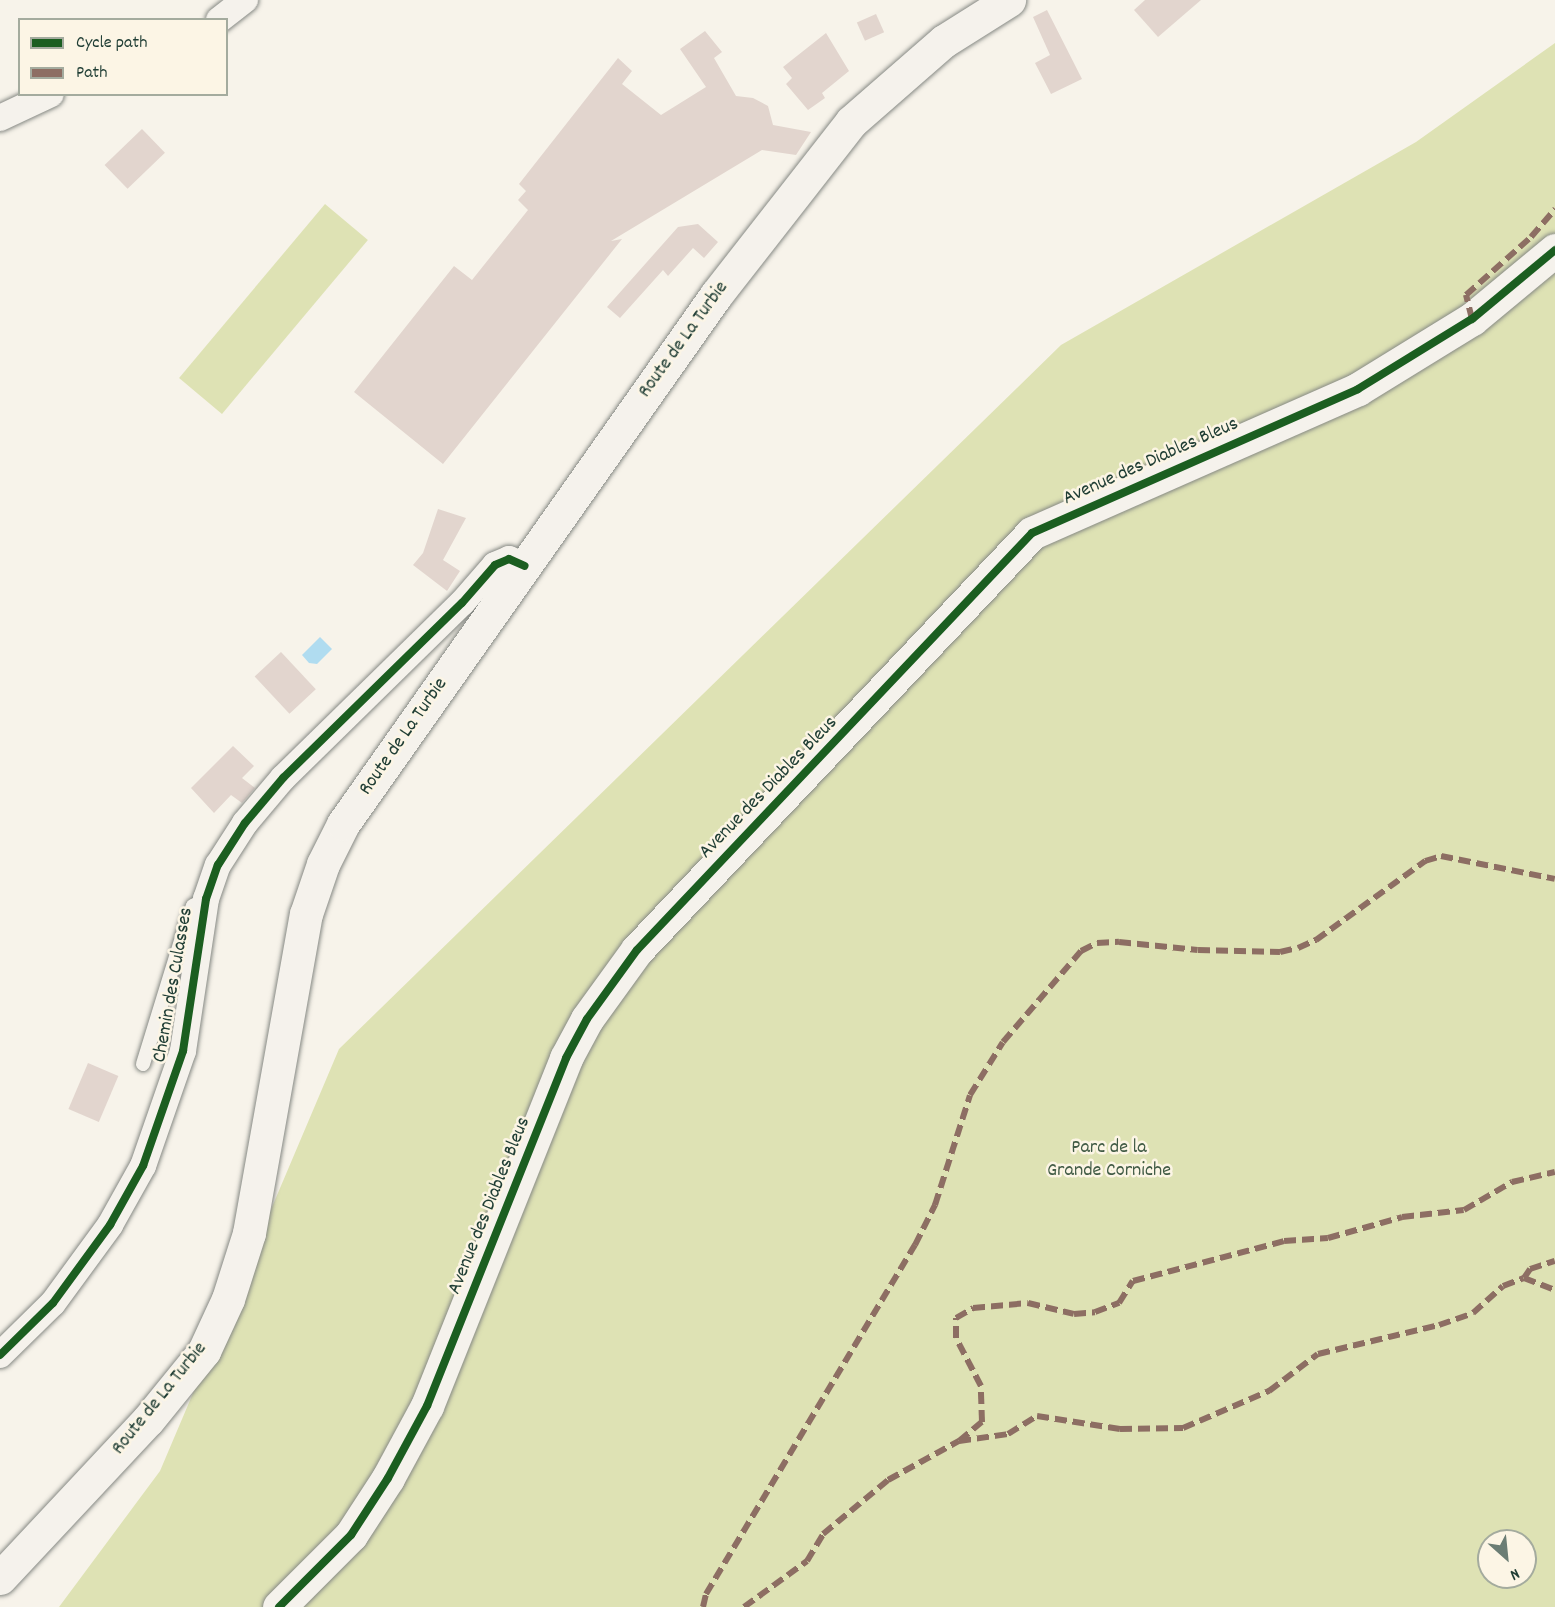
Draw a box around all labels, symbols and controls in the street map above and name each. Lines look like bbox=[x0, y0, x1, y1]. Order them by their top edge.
legend bbox=[18, 18, 228, 96]
text: Cycle path bbox=[76, 31, 147, 56]
text: Path bbox=[76, 61, 108, 86]
street label: Route de La Turbie bbox=[634, 277, 734, 403]
street label: Avenue des Diables Bleus bbox=[1060, 413, 1242, 511]
street label: Route de La Turbie bbox=[355, 674, 453, 800]
street label: Avenue des Diables Bleus bbox=[695, 712, 843, 864]
street label: Chemin des Culasses bbox=[149, 906, 199, 1064]
street label: Avenue des Diables Bleus bbox=[443, 1114, 537, 1298]
park label: Parc de la Grande Corniche bbox=[1047, 1137, 1171, 1184]
street label: Route de La Turbie bbox=[107, 1338, 213, 1460]
north arrow bbox=[1477, 1529, 1537, 1589]
text: N bbox=[1506, 1562, 1523, 1586]

